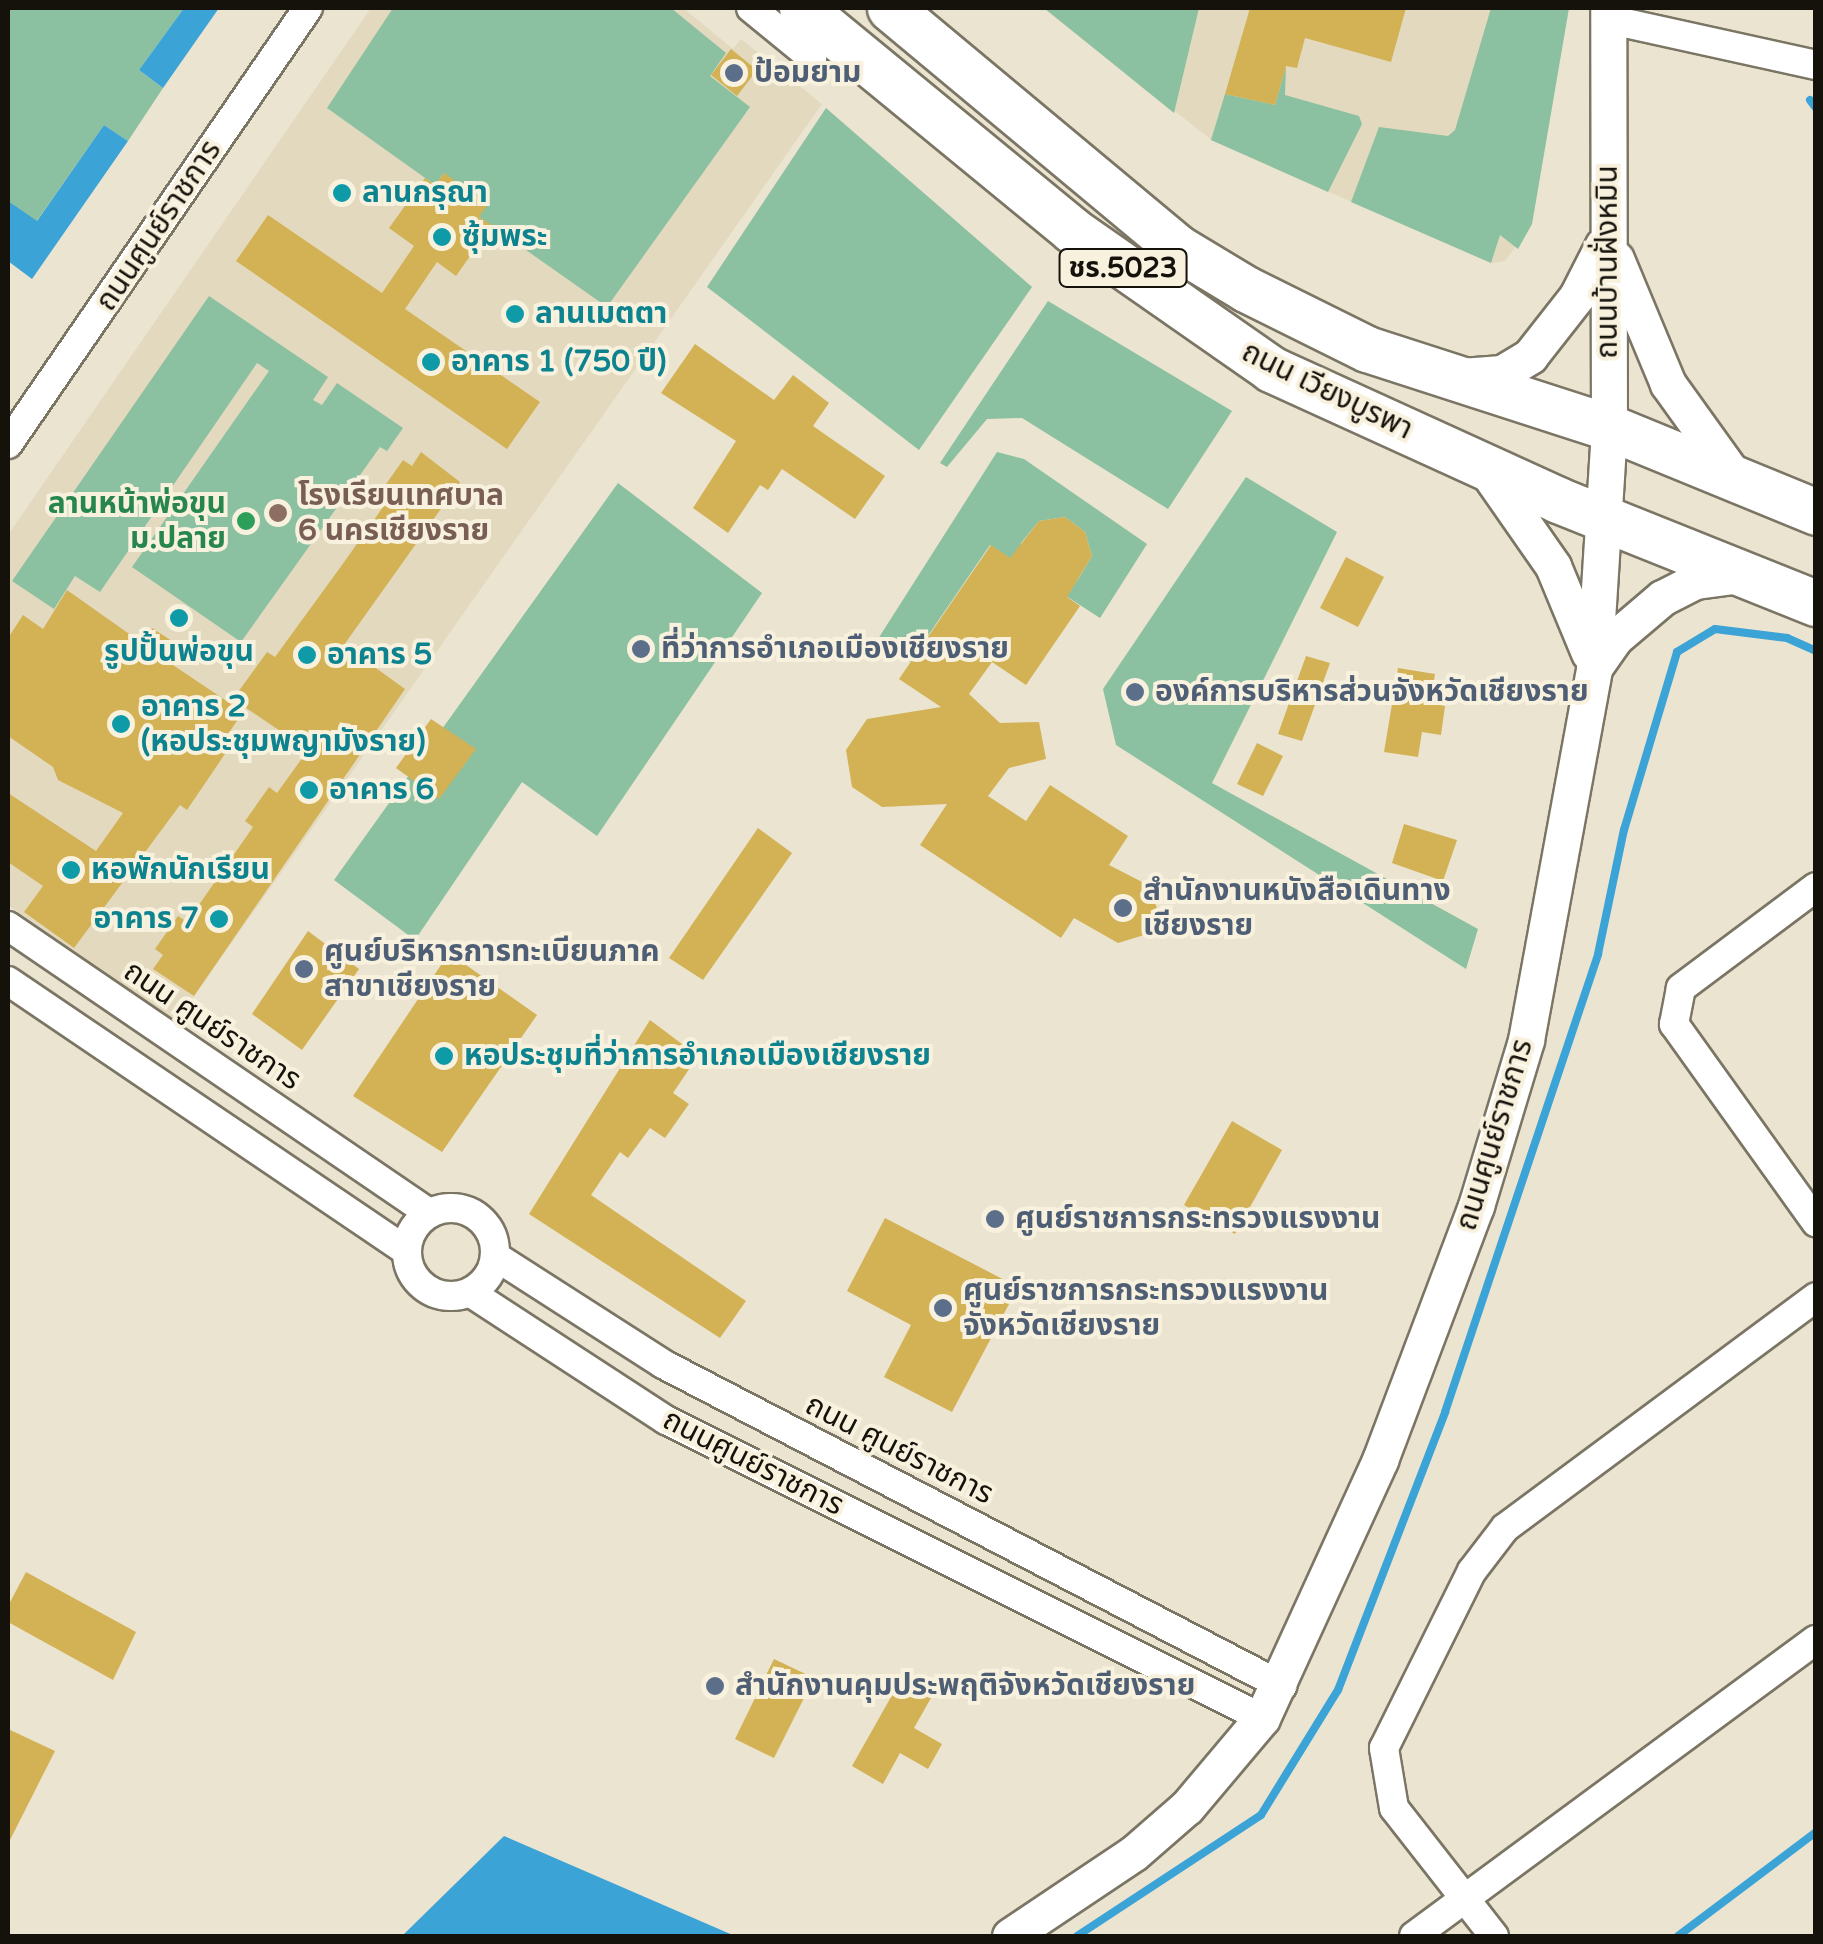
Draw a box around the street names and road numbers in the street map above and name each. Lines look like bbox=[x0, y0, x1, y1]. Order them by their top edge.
street label: ถนนศูนย์ราชการ bbox=[89, 134, 229, 318]
street label: ถนนบ้านฝั่งหมิน bbox=[1590, 165, 1626, 359]
road number: ชร.5023 bbox=[1058, 245, 1188, 291]
street label: ถนน เวียงบูรพา bbox=[1236, 334, 1418, 448]
street label: ถนน ศูนย์ราชการ bbox=[117, 954, 307, 1098]
street label: ถนนศูนย์ราชการ bbox=[1449, 1035, 1541, 1235]
street label: ถนน ศูนย์ราชการ bbox=[799, 1387, 999, 1513]
street label: ถนนศูนย์ราชการ bbox=[657, 1402, 849, 1524]

